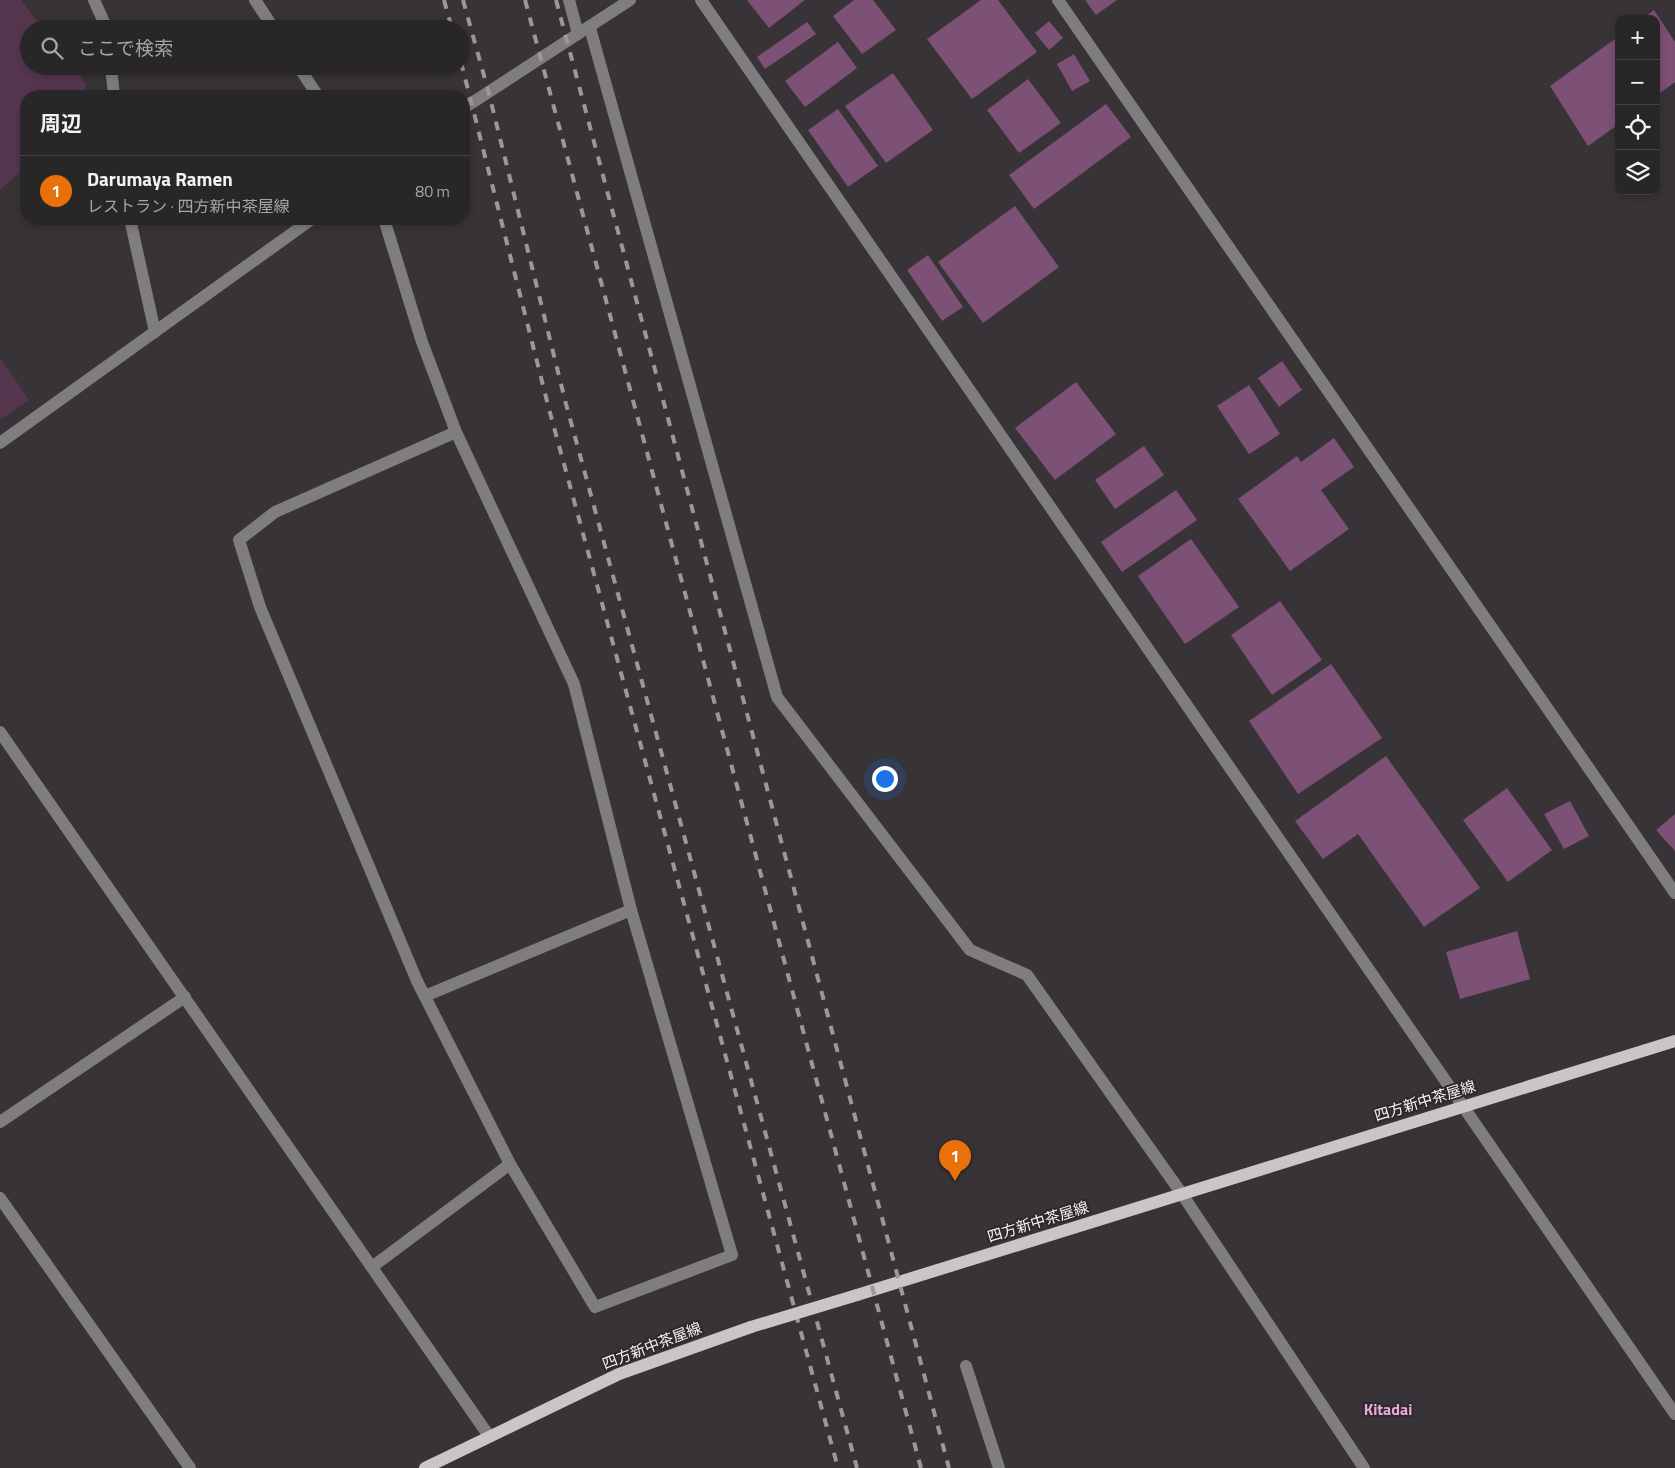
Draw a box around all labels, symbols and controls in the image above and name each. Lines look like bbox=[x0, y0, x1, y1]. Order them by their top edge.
map controls bbox=[1615, 15, 1660, 195]
button: + bbox=[1615, 15, 1660, 60]
search box bbox=[20, 20, 470, 75]
text: ここで検索 bbox=[78, 33, 173, 62]
icon: search bbox=[38, 34, 66, 62]
button: − bbox=[1615, 60, 1660, 105]
button: locate bbox=[1615, 105, 1660, 150]
text: 周辺 bbox=[40, 107, 82, 139]
button: layers bbox=[1615, 150, 1660, 195]
text: Darumaya Ramen bbox=[87, 164, 233, 193]
text: 1 bbox=[52, 179, 60, 203]
text: 80 m bbox=[415, 179, 450, 203]
text: レストラン · 四方新中茶屋線 bbox=[87, 194, 290, 218]
your location bbox=[872, 766, 898, 792]
street label: 四方新中茶屋線 bbox=[1371, 1074, 1478, 1127]
pin: 1 bbox=[939, 1140, 971, 1181]
street label: 四方新中茶屋線 bbox=[984, 1195, 1091, 1248]
street label: 四方新中茶屋線 bbox=[599, 1316, 705, 1375]
district label: Kitadai bbox=[1364, 1397, 1412, 1421]

